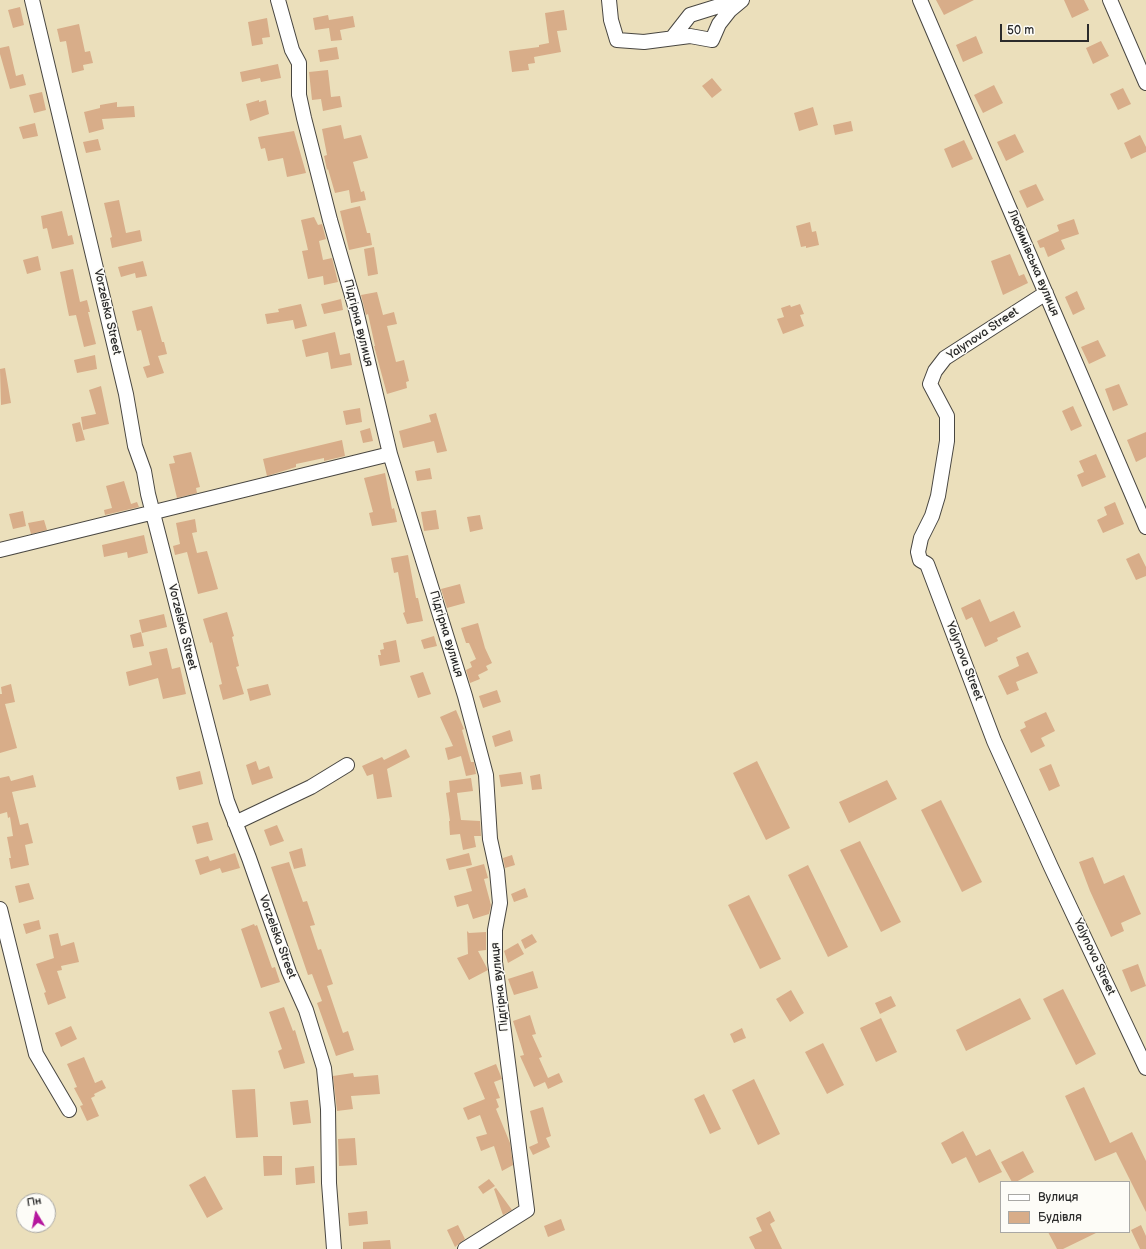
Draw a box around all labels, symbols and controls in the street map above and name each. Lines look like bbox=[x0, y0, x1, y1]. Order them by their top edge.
scale bar bbox=[1002, 16, 1091, 42]
text: 50 m bbox=[1007, 23, 1034, 38]
street label: Любимівська вулиця bbox=[1004, 208, 1062, 318]
street label: Vorzelska Street bbox=[90, 268, 124, 356]
street label: Підгірна вулиця bbox=[340, 278, 376, 368]
street label: Yalynova Street bbox=[945, 305, 1021, 363]
street label: Vorzelska Street bbox=[164, 583, 200, 671]
street label: Підгірна вулиця bbox=[426, 589, 466, 679]
street label: Yalynova Street bbox=[942, 620, 986, 702]
street label: Vorzelska Street bbox=[255, 893, 299, 981]
street label: Yalynova Street bbox=[1070, 916, 1118, 998]
street label: Підгірна вулиця bbox=[488, 942, 512, 1032]
legend bbox=[1000, 1181, 1130, 1233]
text: Вулиця bbox=[1038, 1190, 1078, 1205]
north arrow bbox=[16, 1193, 56, 1233]
text: Пн bbox=[26, 1194, 42, 1209]
text: Будівля bbox=[1038, 1210, 1082, 1225]

